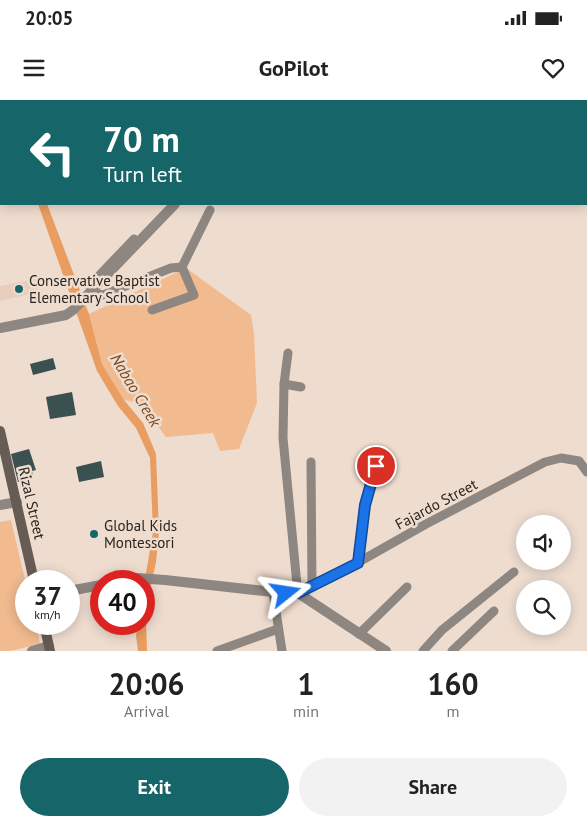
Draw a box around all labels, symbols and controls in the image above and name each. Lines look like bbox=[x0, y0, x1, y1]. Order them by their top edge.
text: 20:05 bbox=[25, 6, 73, 30]
icon: menu bbox=[20, 54, 48, 82]
text: GoPilot bbox=[259, 54, 328, 82]
icon: heart bbox=[539, 54, 567, 82]
text: 70 m bbox=[103, 116, 180, 162]
icon: left bbox=[20, 120, 85, 185]
text: Turn left bbox=[103, 160, 182, 188]
place label: Conservative Baptist Elementary School bbox=[29, 271, 160, 307]
marker: Conservative Baptist Elementary School bbox=[13, 283, 25, 295]
water label: Nabao Creek bbox=[106, 350, 166, 431]
pin bbox=[355, 445, 397, 487]
icon: arrive bbox=[362, 452, 390, 480]
street label: Rizal Street bbox=[14, 465, 50, 541]
street label: Fajardo Street bbox=[392, 474, 480, 534]
map controls bbox=[516, 515, 571, 635]
button: sound bbox=[516, 515, 571, 570]
place label: Global Kids Montessori bbox=[104, 516, 177, 552]
marker: Global Kids Montessori bbox=[88, 528, 100, 540]
position arrow bbox=[259, 566, 311, 618]
speed limit sign: 40 bbox=[90, 570, 155, 635]
text: 37 bbox=[33, 580, 62, 612]
button: search bbox=[516, 580, 571, 635]
text: km/h bbox=[34, 607, 61, 622]
text: 20:06 bbox=[108, 664, 185, 703]
text: 1 bbox=[298, 664, 315, 703]
text: 160 bbox=[427, 664, 479, 703]
text: Arrival bbox=[124, 701, 169, 721]
text: min bbox=[293, 701, 319, 721]
text: m bbox=[447, 701, 460, 721]
button: Exit bbox=[20, 758, 289, 816]
button: Share bbox=[299, 758, 567, 816]

